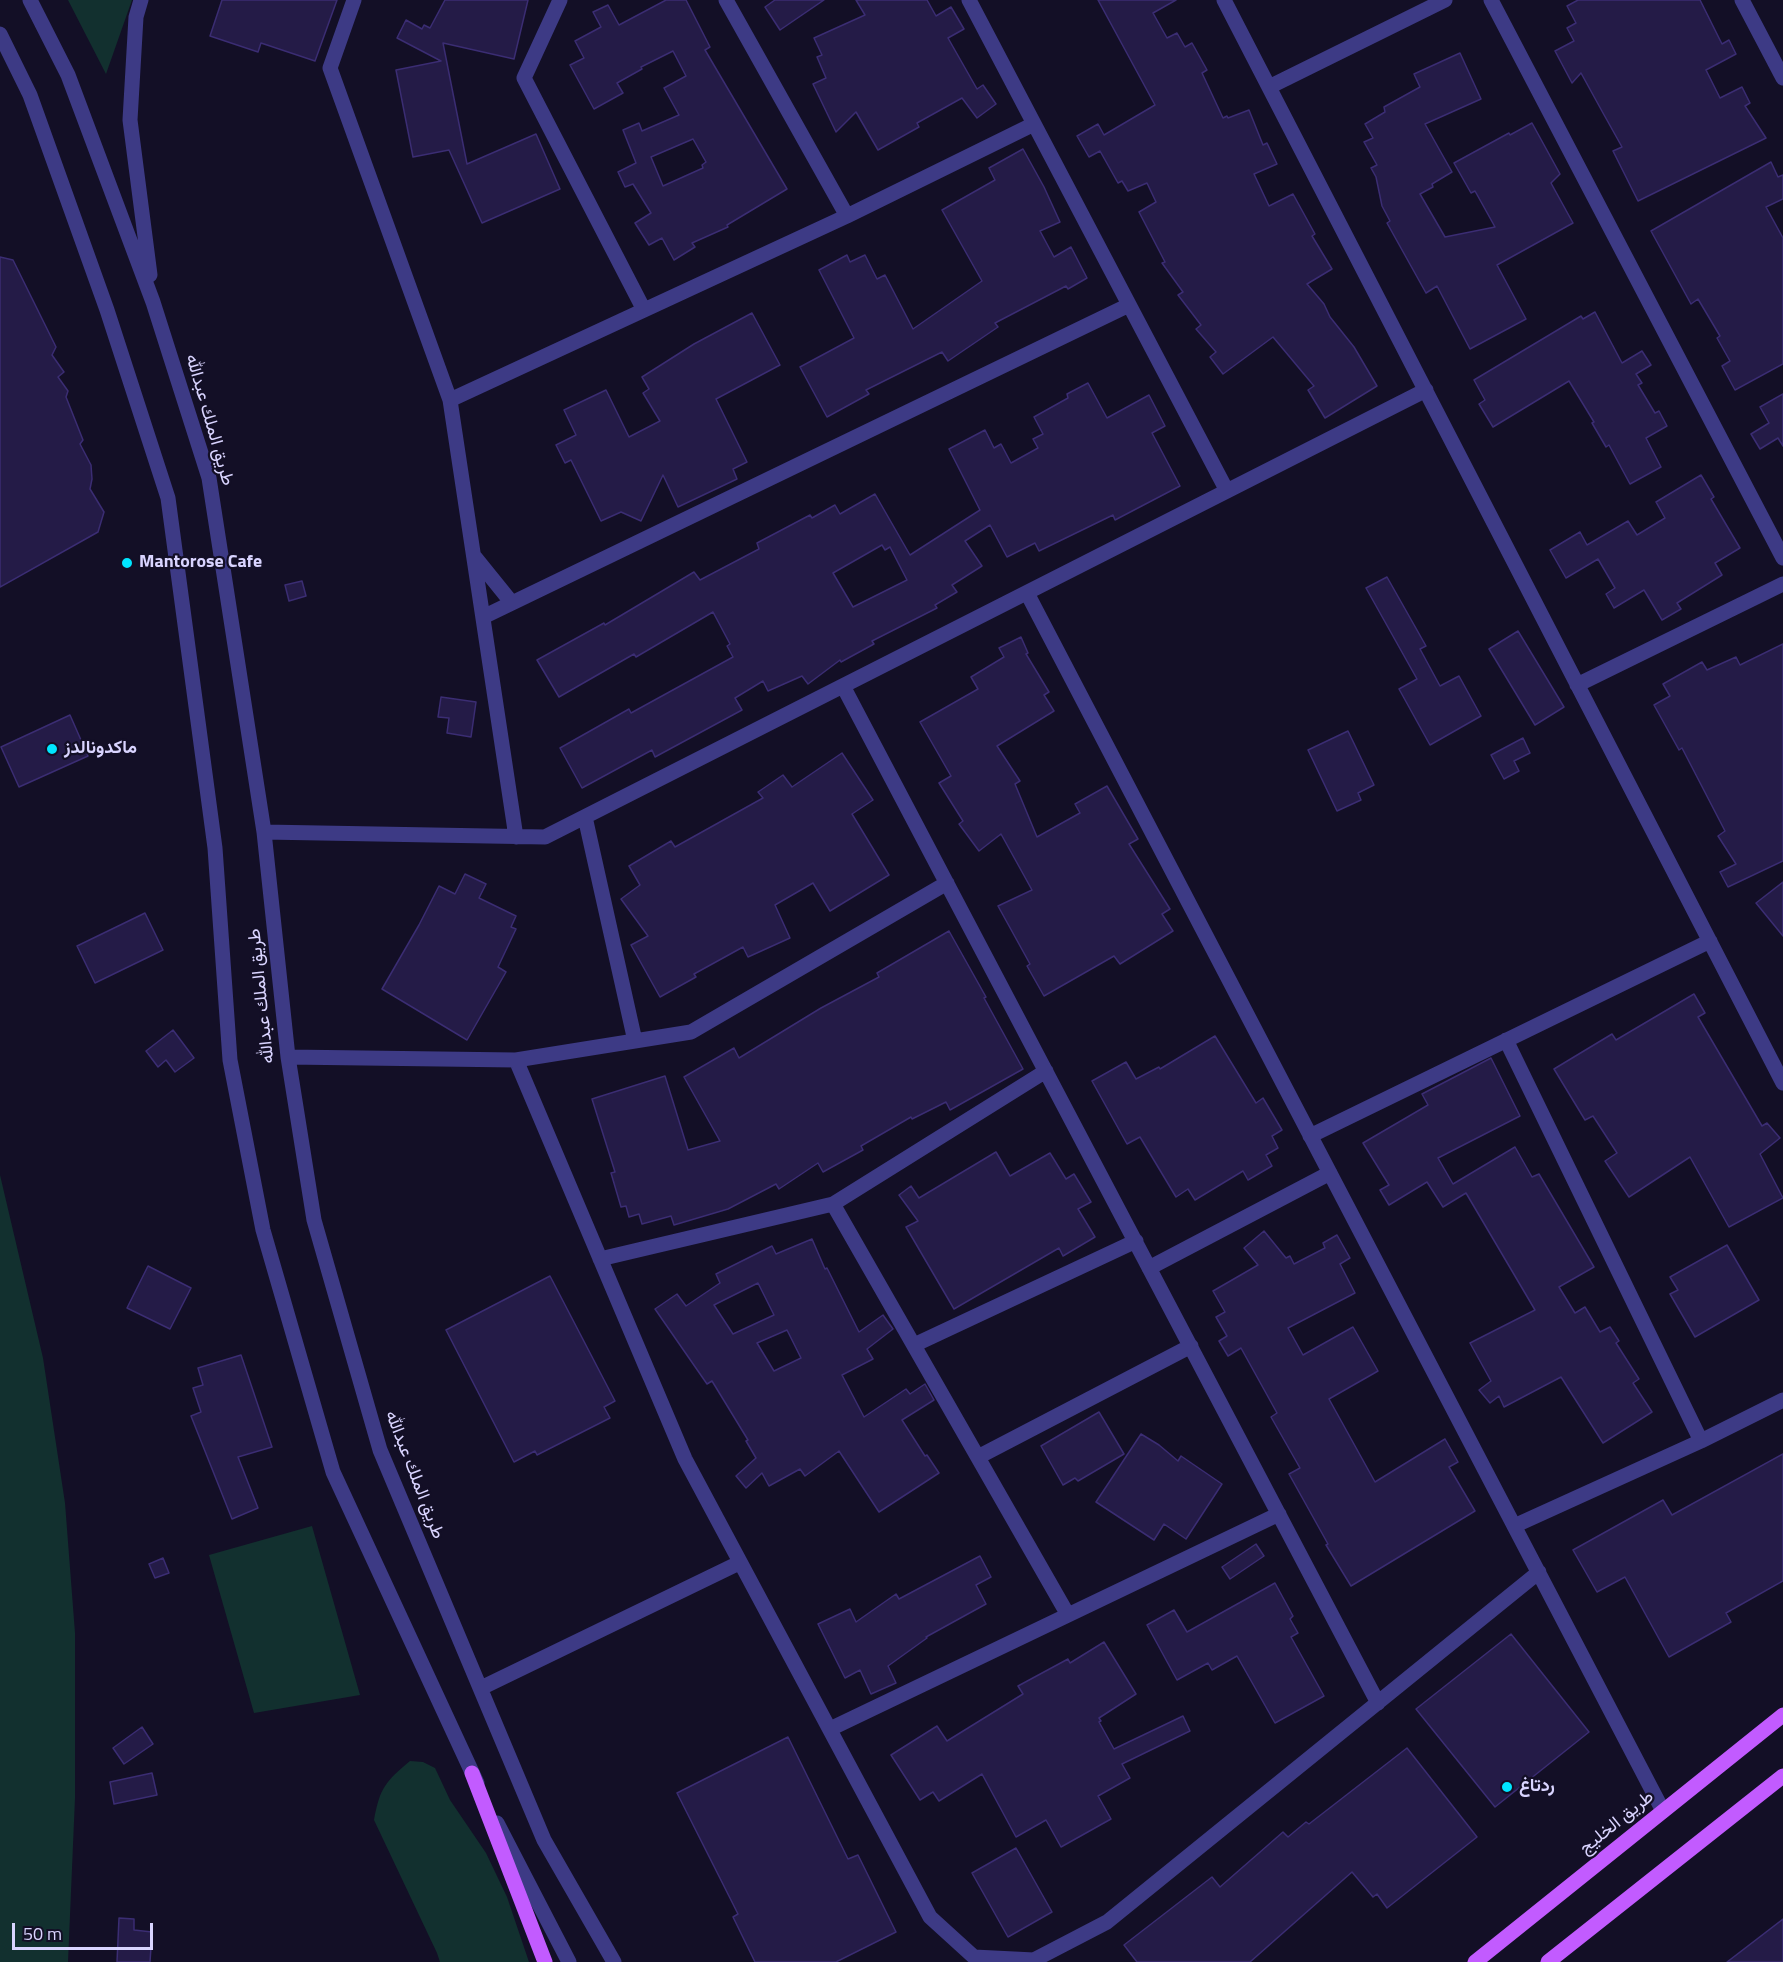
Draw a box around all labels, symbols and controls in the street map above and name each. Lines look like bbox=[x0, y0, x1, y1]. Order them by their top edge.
street label: طريق الملك عبدالله bbox=[180, 352, 238, 488]
place label: Mantorose Cafe bbox=[139, 552, 262, 574]
marker: Mantorose Cafe bbox=[120, 556, 134, 570]
place label: ماكدونالدز bbox=[64, 738, 137, 760]
marker: ماكدونالدز bbox=[45, 742, 59, 756]
street label: طريق الملك عبدالله bbox=[244, 927, 280, 1065]
street label: طريق الملك عبدالله bbox=[380, 1408, 448, 1542]
place label: ردتاغ bbox=[1519, 1776, 1555, 1798]
marker: ردتاغ bbox=[1500, 1780, 1514, 1794]
street label: طريق الخليج bbox=[1575, 1786, 1659, 1860]
scale bar bbox=[15, 1911, 156, 1949]
text: 50 m bbox=[23, 1920, 62, 1947]

